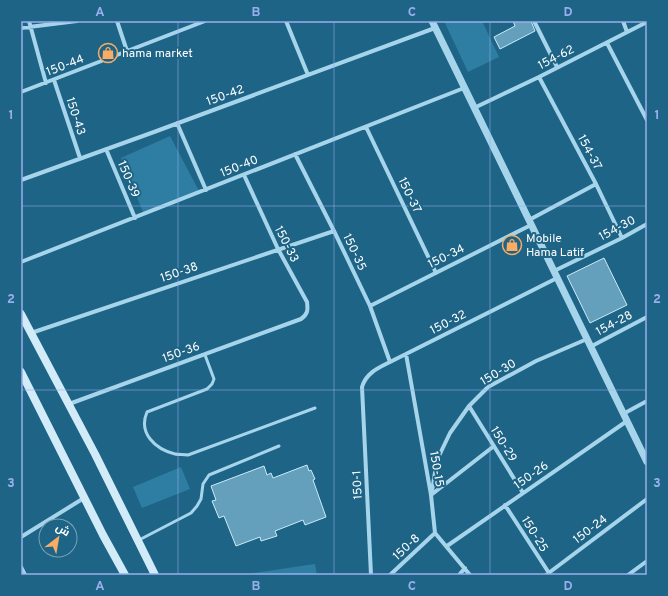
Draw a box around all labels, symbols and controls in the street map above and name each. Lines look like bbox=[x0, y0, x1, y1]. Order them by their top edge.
text: A bbox=[95, 5, 105, 21]
text: B bbox=[252, 5, 261, 21]
text: C bbox=[408, 5, 416, 21]
text: D bbox=[563, 5, 573, 21]
shop icon: hama market bbox=[97, 42, 119, 64]
street label: 154-62 bbox=[535, 42, 577, 74]
place label: hama market bbox=[122, 46, 193, 62]
street label: 150-44 bbox=[44, 51, 87, 80]
street label: 150-42 bbox=[204, 82, 246, 110]
street label: 150-43 bbox=[61, 95, 89, 137]
text: 1 bbox=[8, 108, 14, 124]
text: 1 bbox=[654, 108, 660, 124]
street label: 154-37 bbox=[573, 132, 605, 173]
street label: 150-40 bbox=[218, 152, 261, 182]
street label: 150-39 bbox=[113, 159, 143, 200]
street label: 150-37 bbox=[394, 175, 425, 216]
street label: 154-30 bbox=[596, 213, 639, 245]
street label: 150-33 bbox=[270, 224, 302, 265]
street label: 150-35 bbox=[339, 231, 370, 274]
place label: Mobile Hama Latif bbox=[526, 231, 584, 261]
shop icon: Mobile Hama Latif bbox=[501, 234, 523, 256]
street label: 150-34 bbox=[425, 241, 468, 273]
street label: 150-38 bbox=[158, 259, 200, 287]
text: 2 bbox=[7, 292, 15, 308]
text: 2 bbox=[653, 292, 661, 308]
street label: 150-32 bbox=[428, 307, 469, 339]
street label: 154-28 bbox=[593, 308, 635, 340]
street label: 150-36 bbox=[160, 339, 202, 367]
street label: 150-30 bbox=[478, 356, 519, 390]
street label: 150-29 bbox=[486, 424, 520, 465]
street label: 150-15 bbox=[425, 450, 447, 488]
street label: 150-26 bbox=[511, 458, 552, 494]
street label: 150-1 bbox=[349, 470, 367, 500]
text: 3 bbox=[7, 476, 15, 492]
text: 3 bbox=[653, 476, 661, 492]
street label: 150-24 bbox=[570, 512, 611, 548]
street label: 150-25 bbox=[517, 514, 551, 555]
north arrow bbox=[38, 518, 78, 558]
text: ش bbox=[53, 521, 72, 540]
street label: 150-8 bbox=[390, 531, 424, 564]
text: A bbox=[95, 579, 105, 595]
text: B bbox=[252, 579, 261, 595]
text: C bbox=[408, 579, 416, 595]
text: D bbox=[563, 579, 573, 595]

